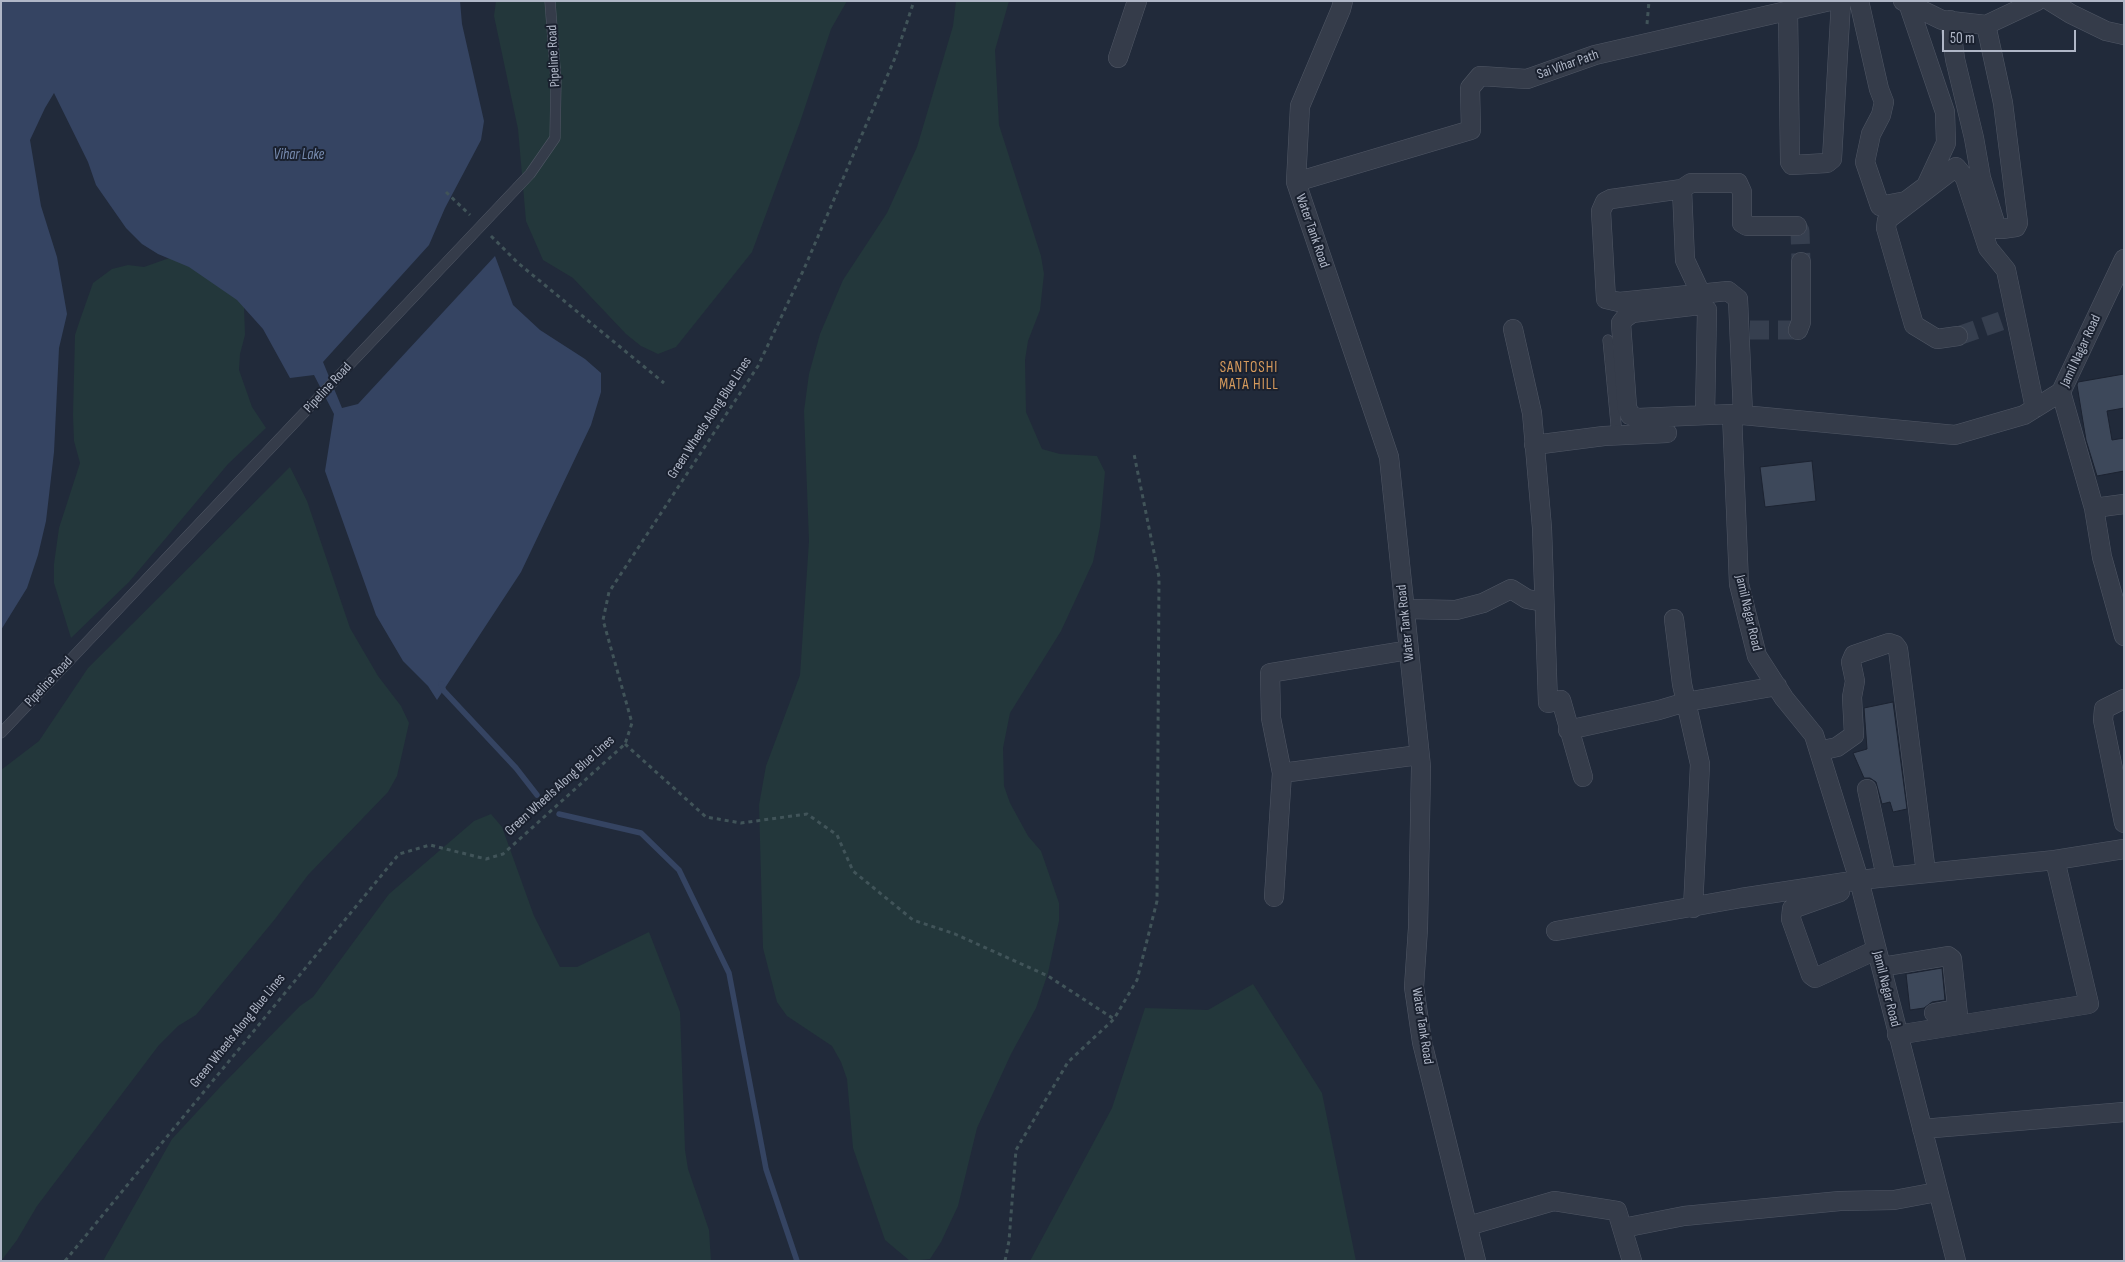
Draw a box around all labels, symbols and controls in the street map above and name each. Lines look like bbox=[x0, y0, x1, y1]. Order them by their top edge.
scale bar bbox=[1945, 20, 2079, 52]
street label: Pipeline Road bbox=[544, 24, 564, 88]
text: 50 m bbox=[1950, 29, 1975, 48]
street label: Sai Vihar Path bbox=[1535, 47, 1601, 83]
water label: Vihar Lake bbox=[274, 146, 324, 164]
street label: Water Tank Road bbox=[1291, 192, 1333, 270]
street label: Jamil Nagar Road bbox=[2057, 312, 2105, 390]
street label: Green Wheels Along Blue Lines bbox=[664, 354, 756, 482]
street label: Pipeline Road bbox=[301, 359, 355, 417]
district label: SANTOSHI MATA HILL bbox=[1218, 359, 1280, 394]
street label: Jamil Nagar Road bbox=[1731, 573, 1765, 653]
street label: Water Tank Road bbox=[1394, 584, 1418, 662]
street label: Pipeline Road bbox=[22, 653, 76, 711]
street label: Green Wheels Along Blue Lines bbox=[502, 732, 618, 840]
street label: Jamil Nagar Road bbox=[1868, 949, 1904, 1029]
street label: Green Wheels Along Blue Lines bbox=[187, 971, 289, 1091]
street label: Water Tank Road bbox=[1408, 987, 1436, 1065]

